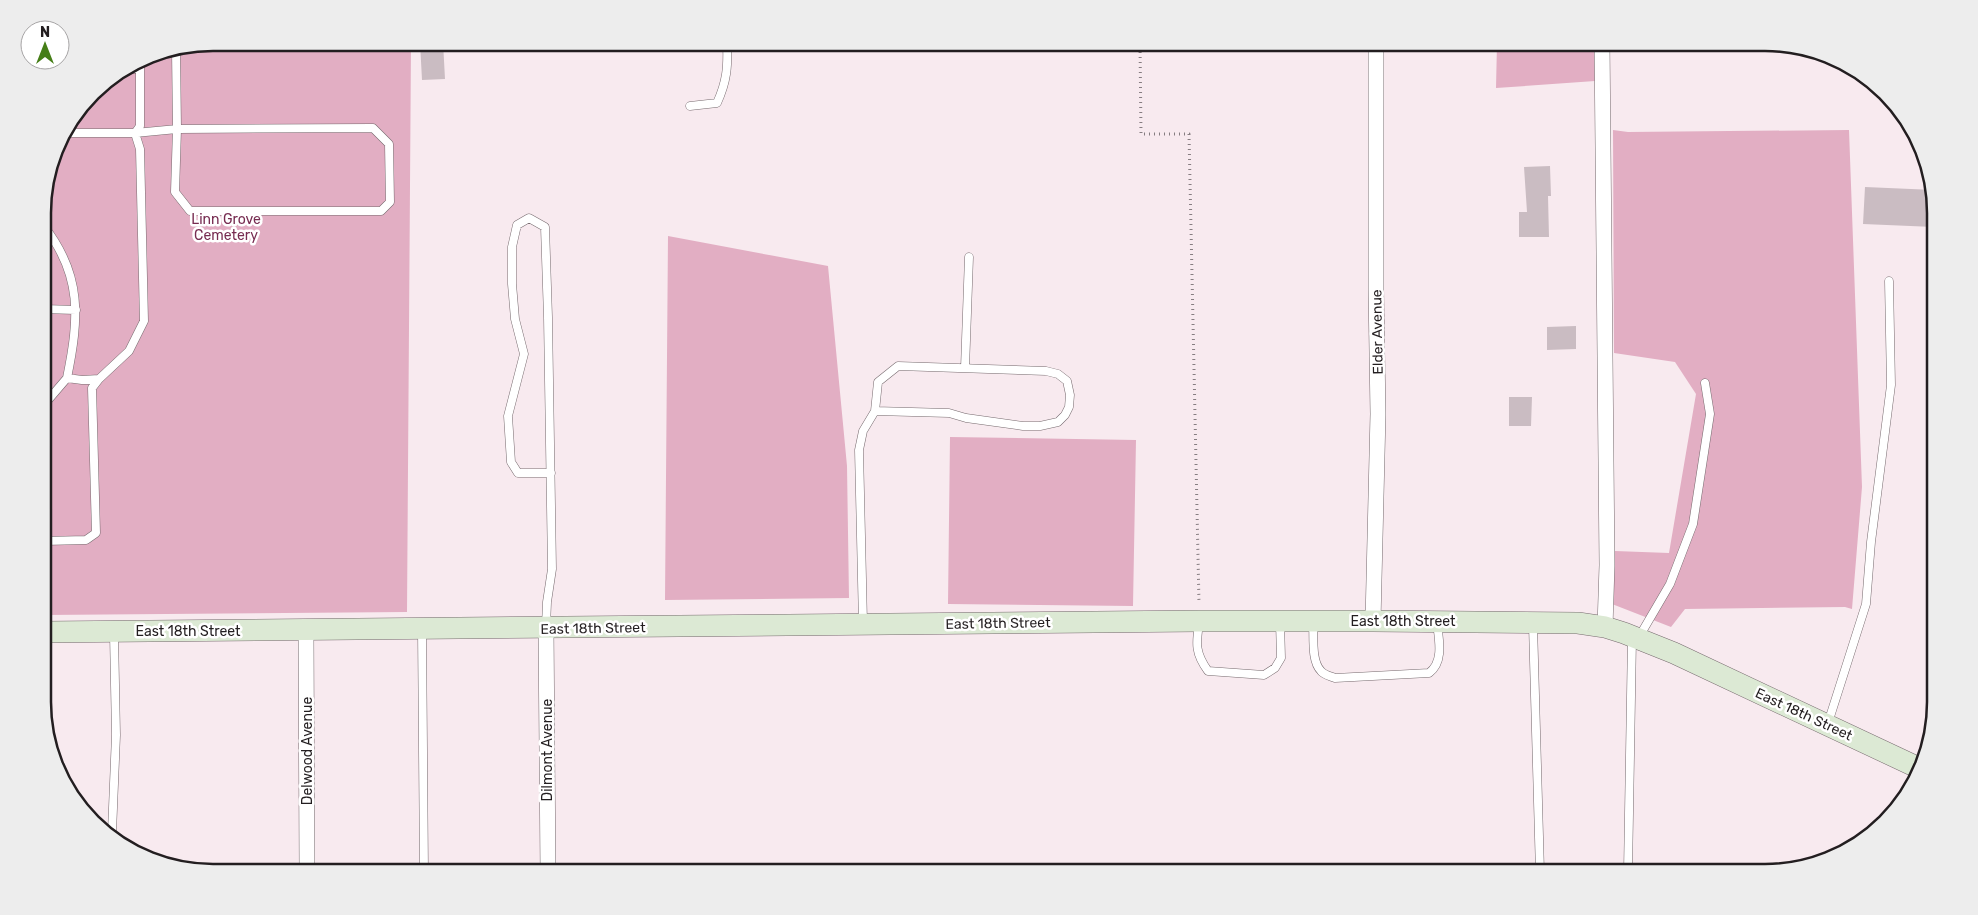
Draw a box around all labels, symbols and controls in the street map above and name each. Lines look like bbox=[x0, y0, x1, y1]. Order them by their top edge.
north arrow bbox=[20, 20, 70, 70]
text: N bbox=[40, 24, 50, 41]
park label: Linn Grove Cemetery bbox=[191, 211, 261, 244]
street label: Elder Avenue bbox=[1368, 289, 1387, 375]
street label: East 18th Street bbox=[1350, 613, 1456, 630]
street label: East 18th Street bbox=[945, 614, 1051, 633]
street label: East 18th Street bbox=[540, 619, 646, 638]
street label: East 18th Street bbox=[135, 623, 241, 640]
street label: East 18th Street bbox=[1753, 685, 1855, 745]
street label: Delwood Avenue bbox=[299, 697, 316, 805]
street label: Dilmont Avenue bbox=[539, 698, 556, 801]

